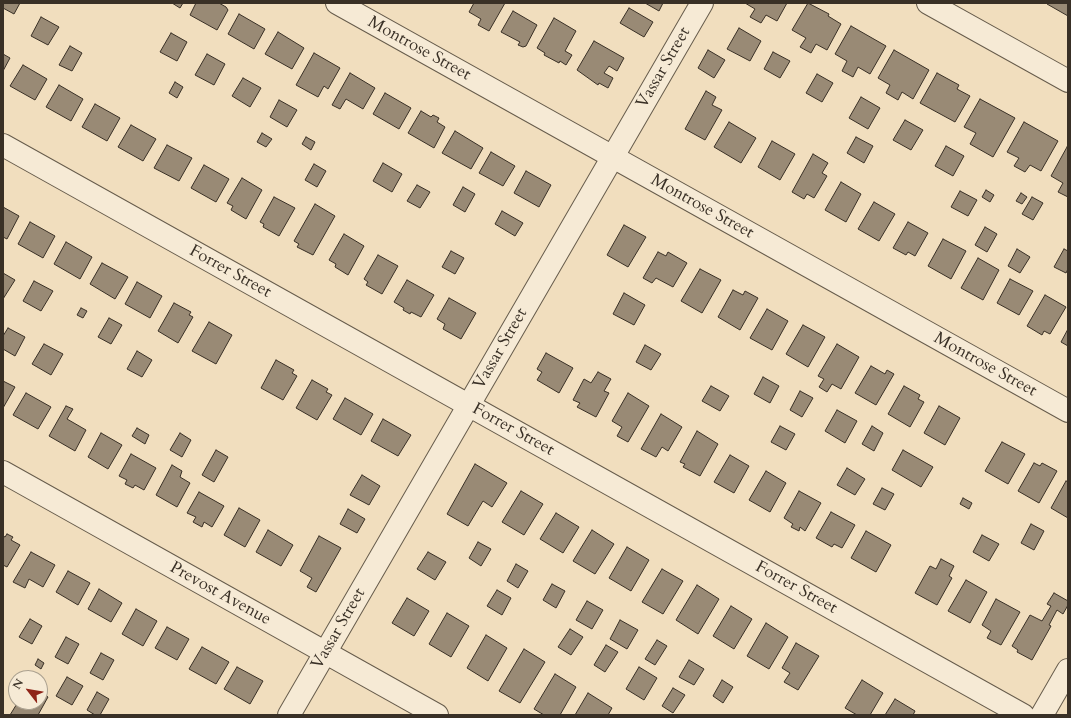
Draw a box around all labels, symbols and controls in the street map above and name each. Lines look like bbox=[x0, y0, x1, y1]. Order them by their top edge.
street label: Montrose Street bbox=[364, 12, 474, 86]
street label: Vassar Street bbox=[633, 24, 695, 112]
street label: Montrose Street bbox=[647, 170, 757, 244]
street label: Forrer Street bbox=[185, 241, 275, 303]
street label: Vassar Street bbox=[470, 305, 532, 393]
street label: Montrose Street bbox=[930, 328, 1040, 402]
street label: Forrer Street bbox=[468, 399, 558, 461]
street label: Forrer Street bbox=[751, 557, 841, 619]
street label: Prevost Avenue bbox=[166, 558, 274, 630]
street label: Vassar Street bbox=[308, 585, 370, 673]
north arrow bbox=[8, 670, 48, 710]
text: N bbox=[9, 676, 27, 692]

